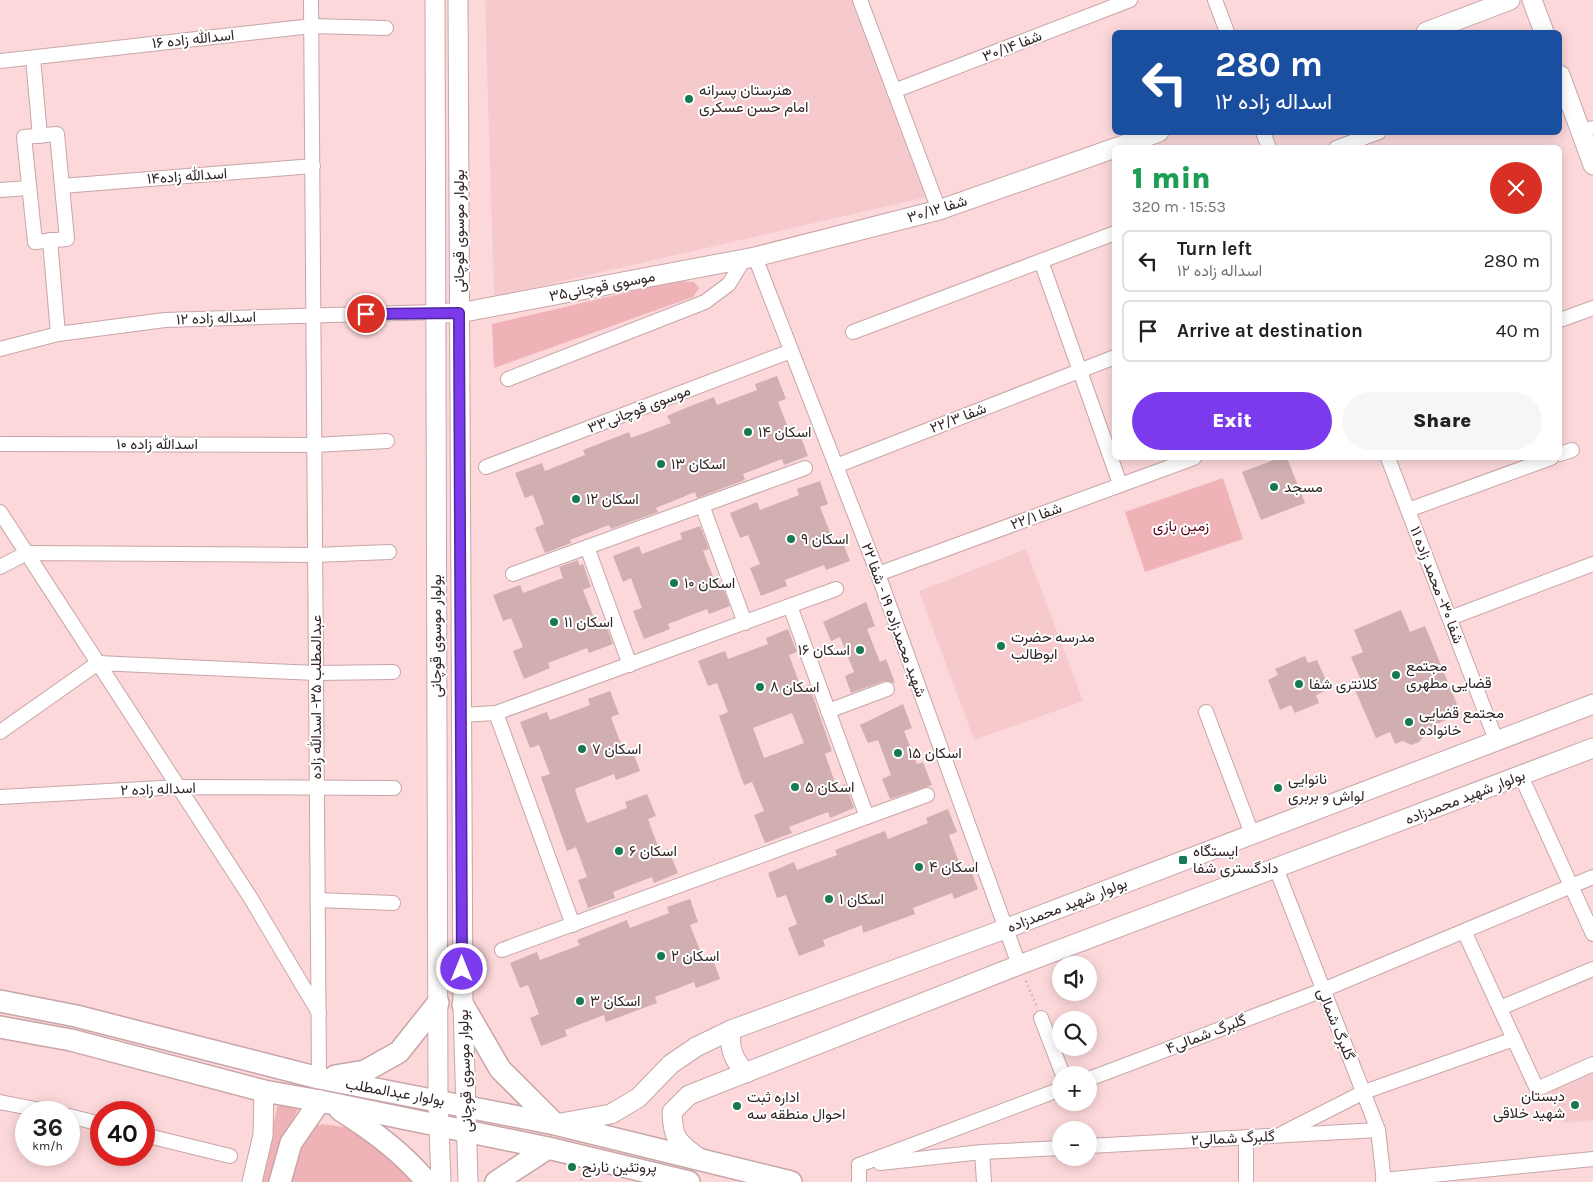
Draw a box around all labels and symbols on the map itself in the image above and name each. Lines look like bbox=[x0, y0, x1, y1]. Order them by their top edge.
street label: اسدالله زاده ۱۶ bbox=[151, 26, 235, 52]
street label: شفا ۳۰/۱۴ bbox=[980, 26, 1045, 66]
place label: هنرستان پسرانه امام حسن عسکری bbox=[699, 81, 809, 117]
marker: هنرستان پسرانه امام حسن عسکری bbox=[683, 93, 695, 105]
street label: اسدالله زاده۱۴ bbox=[146, 164, 228, 188]
street label: بولوار موسوی قوچانی bbox=[450, 169, 469, 293]
street label: شفا ۳۰/۱۲ bbox=[905, 191, 969, 227]
street label: موسوی قوچانی۳۵ bbox=[547, 267, 657, 306]
pin bbox=[345, 293, 387, 335]
street label: اسداله زاده ۱۲ bbox=[176, 308, 256, 328]
street label: موسوی قوچانی۳۳ bbox=[585, 381, 693, 438]
street label: شفا ۲۲/۳ bbox=[927, 399, 989, 437]
place label: اسکان ۱۴ bbox=[758, 423, 812, 441]
marker: اسکان ۱۴ bbox=[742, 426, 754, 438]
street label: اسدالله زاده ۱۰ bbox=[116, 435, 198, 453]
place label: اسکان ۱۳ bbox=[671, 455, 726, 473]
marker: اسکان ۱۳ bbox=[655, 458, 667, 470]
place label: مسجد bbox=[1284, 478, 1323, 496]
marker: مسجد bbox=[1268, 481, 1280, 493]
place label: اسکان ۱۲ bbox=[586, 490, 639, 508]
marker: اسکان ۱۲ bbox=[570, 493, 582, 505]
street label: ۲۲/۱ شفا bbox=[1008, 498, 1064, 534]
park label: زمین بازی bbox=[1153, 517, 1209, 536]
street label: شفا ۳۰- محمد زاده ۱۱ bbox=[1406, 524, 1468, 646]
place label: اسکان ۹ bbox=[801, 530, 849, 548]
marker: اسکان ۹ bbox=[785, 533, 797, 545]
street label: شهید محمدزاده ۱۹ - شفا ۲۲ bbox=[858, 540, 930, 700]
street label: بولوار موسوی قوچانی bbox=[427, 574, 446, 698]
place label: اسکان ۱۰ bbox=[684, 574, 735, 592]
marker: اسکان ۱۰ bbox=[668, 577, 680, 589]
place label: اسکان ۱۱ bbox=[564, 613, 613, 631]
street label: عبدالمطلب ۳۵- اسدالله زاده bbox=[307, 614, 325, 779]
marker: اسکان ۱۱ bbox=[548, 616, 560, 628]
place label: مدرسه حضرت ابوطالب bbox=[1011, 628, 1095, 663]
marker: مدرسه حضرت ابوطالب bbox=[995, 640, 1007, 652]
place label: اسکان ۱۶ bbox=[798, 641, 850, 659]
marker: اسکان ۱۶ bbox=[854, 644, 866, 656]
place label: مجتمع قضایی مطهری bbox=[1406, 657, 1492, 693]
marker: مجتمع قضایی مطهری bbox=[1390, 669, 1402, 681]
place label: کلانتری شفا bbox=[1309, 675, 1378, 694]
place label: اسکان ۸ bbox=[770, 678, 819, 696]
marker: کلانتری شفا bbox=[1293, 678, 1305, 690]
marker: اسکان ۸ bbox=[754, 681, 766, 693]
place label: مجتمع قضایی خانواده bbox=[1419, 704, 1504, 739]
marker: مجتمع قضایی خانواده bbox=[1403, 716, 1415, 728]
place label: اسکان ۷ bbox=[592, 740, 641, 758]
marker: اسکان ۷ bbox=[576, 743, 588, 755]
place label: اسکان ۱۵ bbox=[908, 744, 962, 762]
marker: اسکان ۱۵ bbox=[892, 747, 904, 759]
street label: بولوار شهید محمدزاده bbox=[1402, 766, 1528, 828]
place label: نانوایی لواش و بربری bbox=[1288, 770, 1365, 806]
place label: اسکان ۵ bbox=[805, 778, 854, 796]
street label: اسداله زاده ۲ bbox=[120, 779, 196, 799]
marker: اسکان ۵ bbox=[789, 781, 801, 793]
marker: نانوایی لواش و بربری bbox=[1272, 782, 1284, 794]
place label: اسکان ۶ bbox=[629, 842, 677, 860]
place label: ایستگاه دادگستری شفا bbox=[1193, 842, 1279, 878]
marker: اسکان ۶ bbox=[613, 845, 625, 857]
marker: ایستگاه دادگستری شفا bbox=[1177, 854, 1189, 866]
place label: اسکان ۴ bbox=[929, 858, 978, 876]
marker: اسکان ۴ bbox=[913, 861, 925, 873]
street label: بولوار شهید محمدزاده bbox=[1004, 874, 1130, 936]
place label: اسکان ۱ bbox=[839, 890, 884, 908]
marker: اسکان ۱ bbox=[823, 893, 835, 905]
position arrow bbox=[435, 942, 487, 994]
place label: اسکان ۲ bbox=[671, 947, 719, 965]
marker: اسکان ۲ bbox=[655, 950, 667, 962]
street label: گلبرگ شمالی bbox=[1312, 985, 1359, 1063]
place label: اسکان ۳ bbox=[590, 992, 641, 1010]
marker: اسکان ۳ bbox=[574, 995, 586, 1007]
street label: بولوار موسوی قوچانی bbox=[454, 1009, 477, 1133]
street label: گلبرگ شمالی۴ bbox=[1163, 1010, 1249, 1059]
street label: بولوار عبدالمطلب bbox=[344, 1074, 446, 1110]
place label: دبستان شهید خلاقی bbox=[1493, 1087, 1565, 1123]
place label: اداره ثبت احوال منطقه سه bbox=[747, 1088, 845, 1123]
marker: دبستان شهید خلاقی bbox=[1569, 1099, 1581, 1111]
marker: اداره ثبت احوال منطقه سه bbox=[731, 1100, 743, 1112]
speed limit sign: 40 bbox=[90, 1101, 155, 1166]
street label: گلبرگ شمالی۲ bbox=[1191, 1127, 1276, 1150]
place label: پروتئین نارنج bbox=[582, 1158, 657, 1178]
marker: پروتئین نارنج bbox=[566, 1161, 578, 1173]

